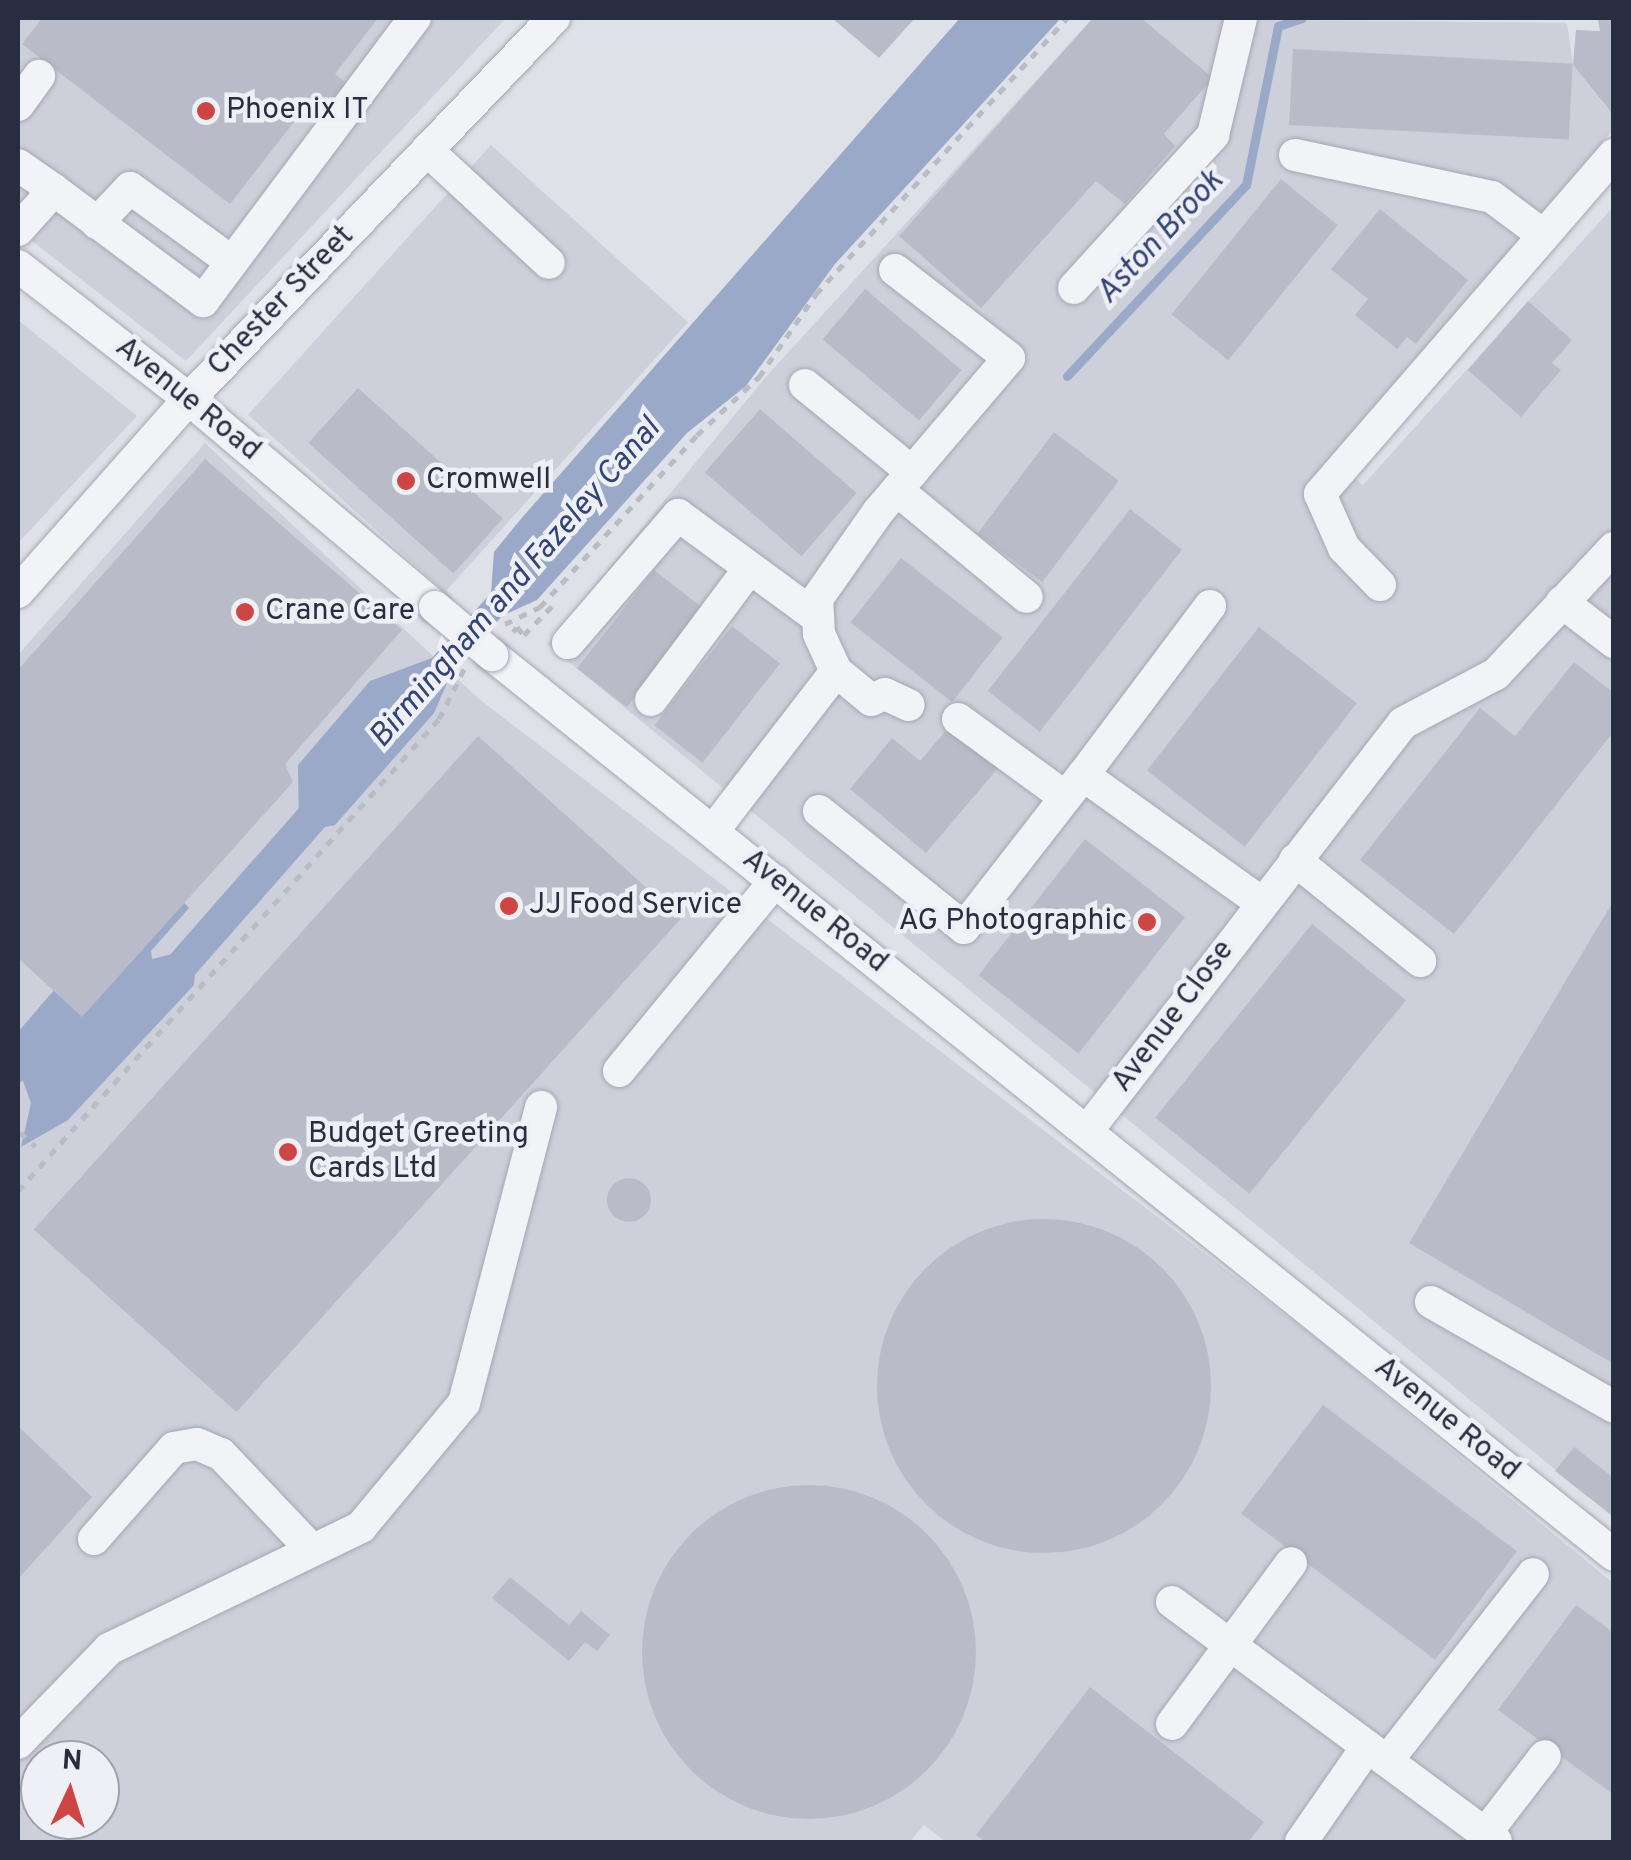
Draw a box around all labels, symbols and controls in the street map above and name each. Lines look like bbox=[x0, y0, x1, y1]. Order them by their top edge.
place label: Phoenix IT bbox=[226, 93, 369, 129]
marker: Phoenix IT bbox=[195, 100, 217, 122]
water label: Aston Brook bbox=[1089, 163, 1233, 313]
street label: Chester Street bbox=[201, 219, 363, 385]
street label: Avenue Road bbox=[107, 330, 267, 470]
water label: Birmingham and Fazeley Canal bbox=[362, 411, 670, 757]
place label: Cromwell bbox=[426, 463, 551, 499]
marker: Cromwell bbox=[395, 470, 417, 492]
place label: Crane Care bbox=[265, 594, 415, 630]
marker: Crane Care bbox=[234, 601, 256, 623]
street label: Avenue Road bbox=[734, 842, 894, 982]
place label: JJ Food Service bbox=[529, 888, 742, 924]
marker: JJ Food Service bbox=[498, 895, 520, 917]
place label: AG Photographic bbox=[899, 904, 1127, 940]
marker: AG Photographic bbox=[1136, 911, 1158, 933]
street label: Avenue Close bbox=[1105, 934, 1243, 1100]
place label: Budget Greeting Cards Ltd bbox=[308, 1117, 529, 1188]
marker: Budget Greeting Cards Ltd bbox=[277, 1141, 299, 1163]
street label: Avenue Road bbox=[1366, 1350, 1526, 1490]
north arrow bbox=[20, 1740, 120, 1840]
text: N bbox=[61, 1743, 83, 1781]

